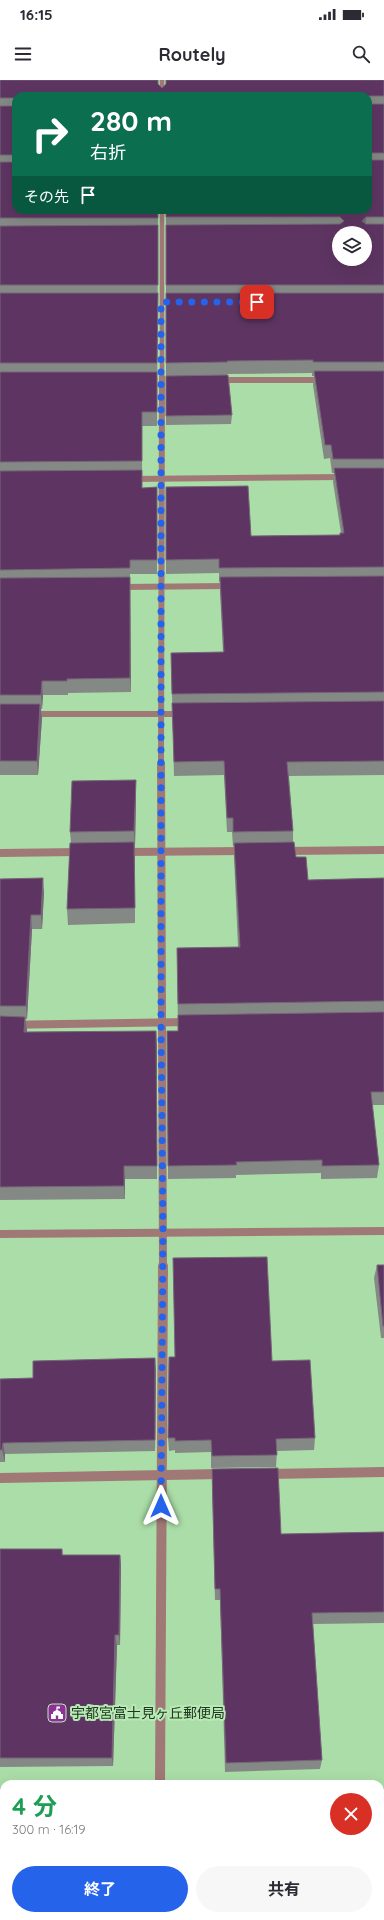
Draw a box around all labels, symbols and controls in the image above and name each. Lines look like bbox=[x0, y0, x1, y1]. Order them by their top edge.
text: 16:15 bbox=[20, 5, 53, 24]
icon: menu bbox=[12, 43, 34, 65]
text: Routely bbox=[158, 43, 226, 66]
icon: search bbox=[350, 43, 372, 65]
text: 280 m bbox=[90, 103, 172, 138]
icon: right bbox=[24, 108, 76, 160]
text: 右折 bbox=[90, 141, 126, 164]
icon: arrive bbox=[77, 184, 99, 206]
text: その先 bbox=[24, 187, 69, 206]
map controls bbox=[332, 226, 372, 266]
button: layers bbox=[332, 226, 372, 266]
pin bbox=[240, 285, 274, 319]
icon: arrive bbox=[246, 291, 268, 313]
position arrow bbox=[140, 1485, 182, 1527]
public building icon: 宇都宮富士見ヶ丘郵便局 bbox=[46, 1702, 68, 1724]
place label: 宇都宮富士見ヶ丘郵便局 bbox=[71, 1704, 225, 1722]
text: 4 分 bbox=[12, 1791, 57, 1821]
button: close bbox=[330, 1793, 372, 1835]
text: 300 m · 16:19 bbox=[12, 1821, 86, 1837]
button: 終了 bbox=[12, 1866, 188, 1912]
button: 共有 bbox=[196, 1866, 372, 1912]

